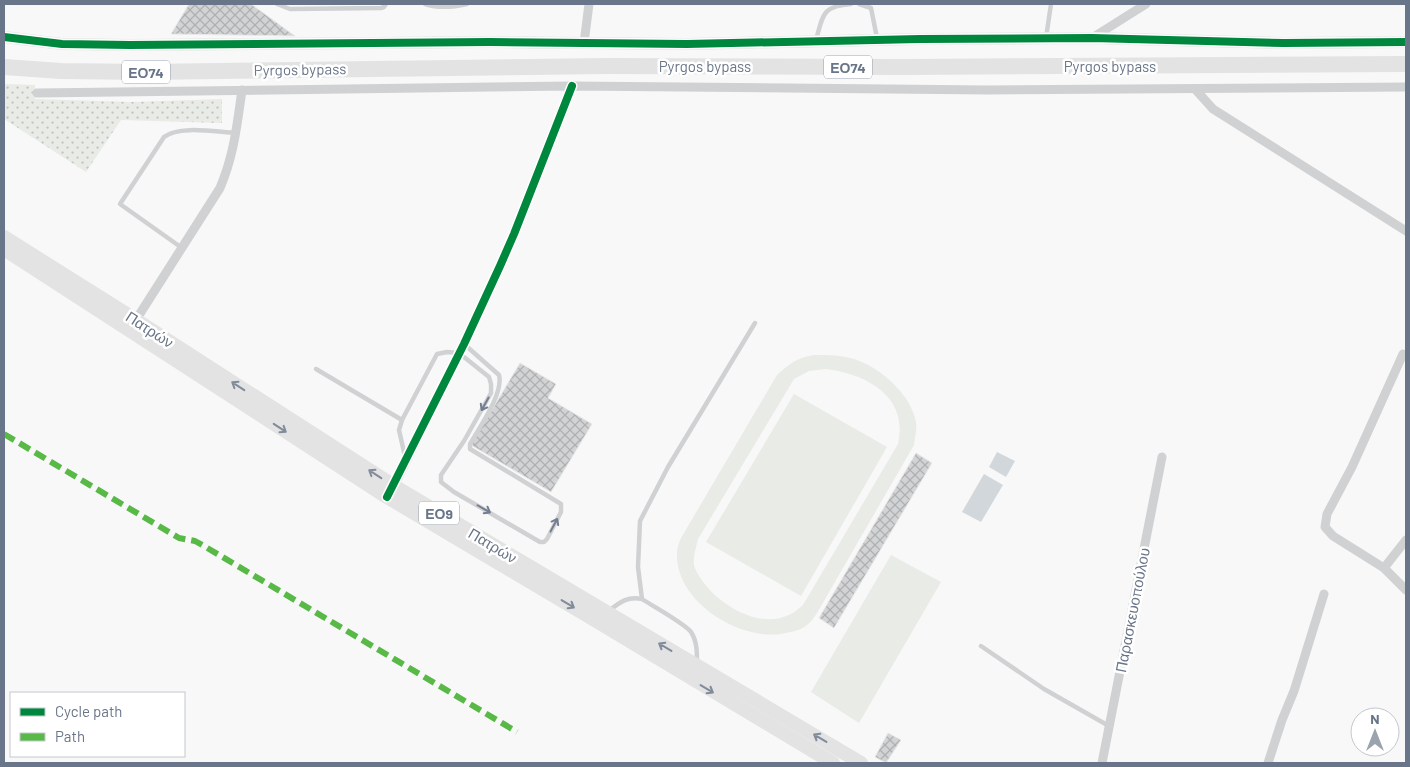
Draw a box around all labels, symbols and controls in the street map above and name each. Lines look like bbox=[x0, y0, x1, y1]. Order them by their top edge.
road number: ΕΟ74 bbox=[824, 56, 872, 78]
street label: Pyrgos bypass bbox=[659, 57, 751, 75]
street label: Pyrgos bypass bbox=[1064, 57, 1156, 75]
street label: Pyrgos bypass bbox=[254, 59, 346, 79]
road number: ΕΟ74 bbox=[122, 61, 170, 84]
street label: Πατρών bbox=[123, 307, 177, 351]
one-way arrow bbox=[232, 381, 246, 391]
one-way arrow bbox=[479, 396, 489, 410]
one-way arrow bbox=[273, 423, 287, 433]
one-way arrow bbox=[368, 469, 382, 479]
road number: ΕΟ9 bbox=[419, 502, 459, 524]
one-way arrow bbox=[476, 504, 490, 514]
one-way arrow bbox=[549, 518, 559, 533]
street label: Πατρών bbox=[466, 524, 520, 566]
street label: Παρασκευοπούλου bbox=[1111, 546, 1153, 674]
one-way arrow bbox=[561, 599, 576, 609]
one-way arrow bbox=[658, 641, 672, 651]
one-way arrow bbox=[699, 684, 713, 694]
legend bbox=[10, 692, 185, 757]
text: Cycle path bbox=[55, 702, 122, 720]
north arrow bbox=[1350, 707, 1400, 757]
text: N bbox=[1370, 710, 1380, 727]
text: Path bbox=[55, 727, 85, 745]
one-way arrow bbox=[813, 733, 827, 743]

